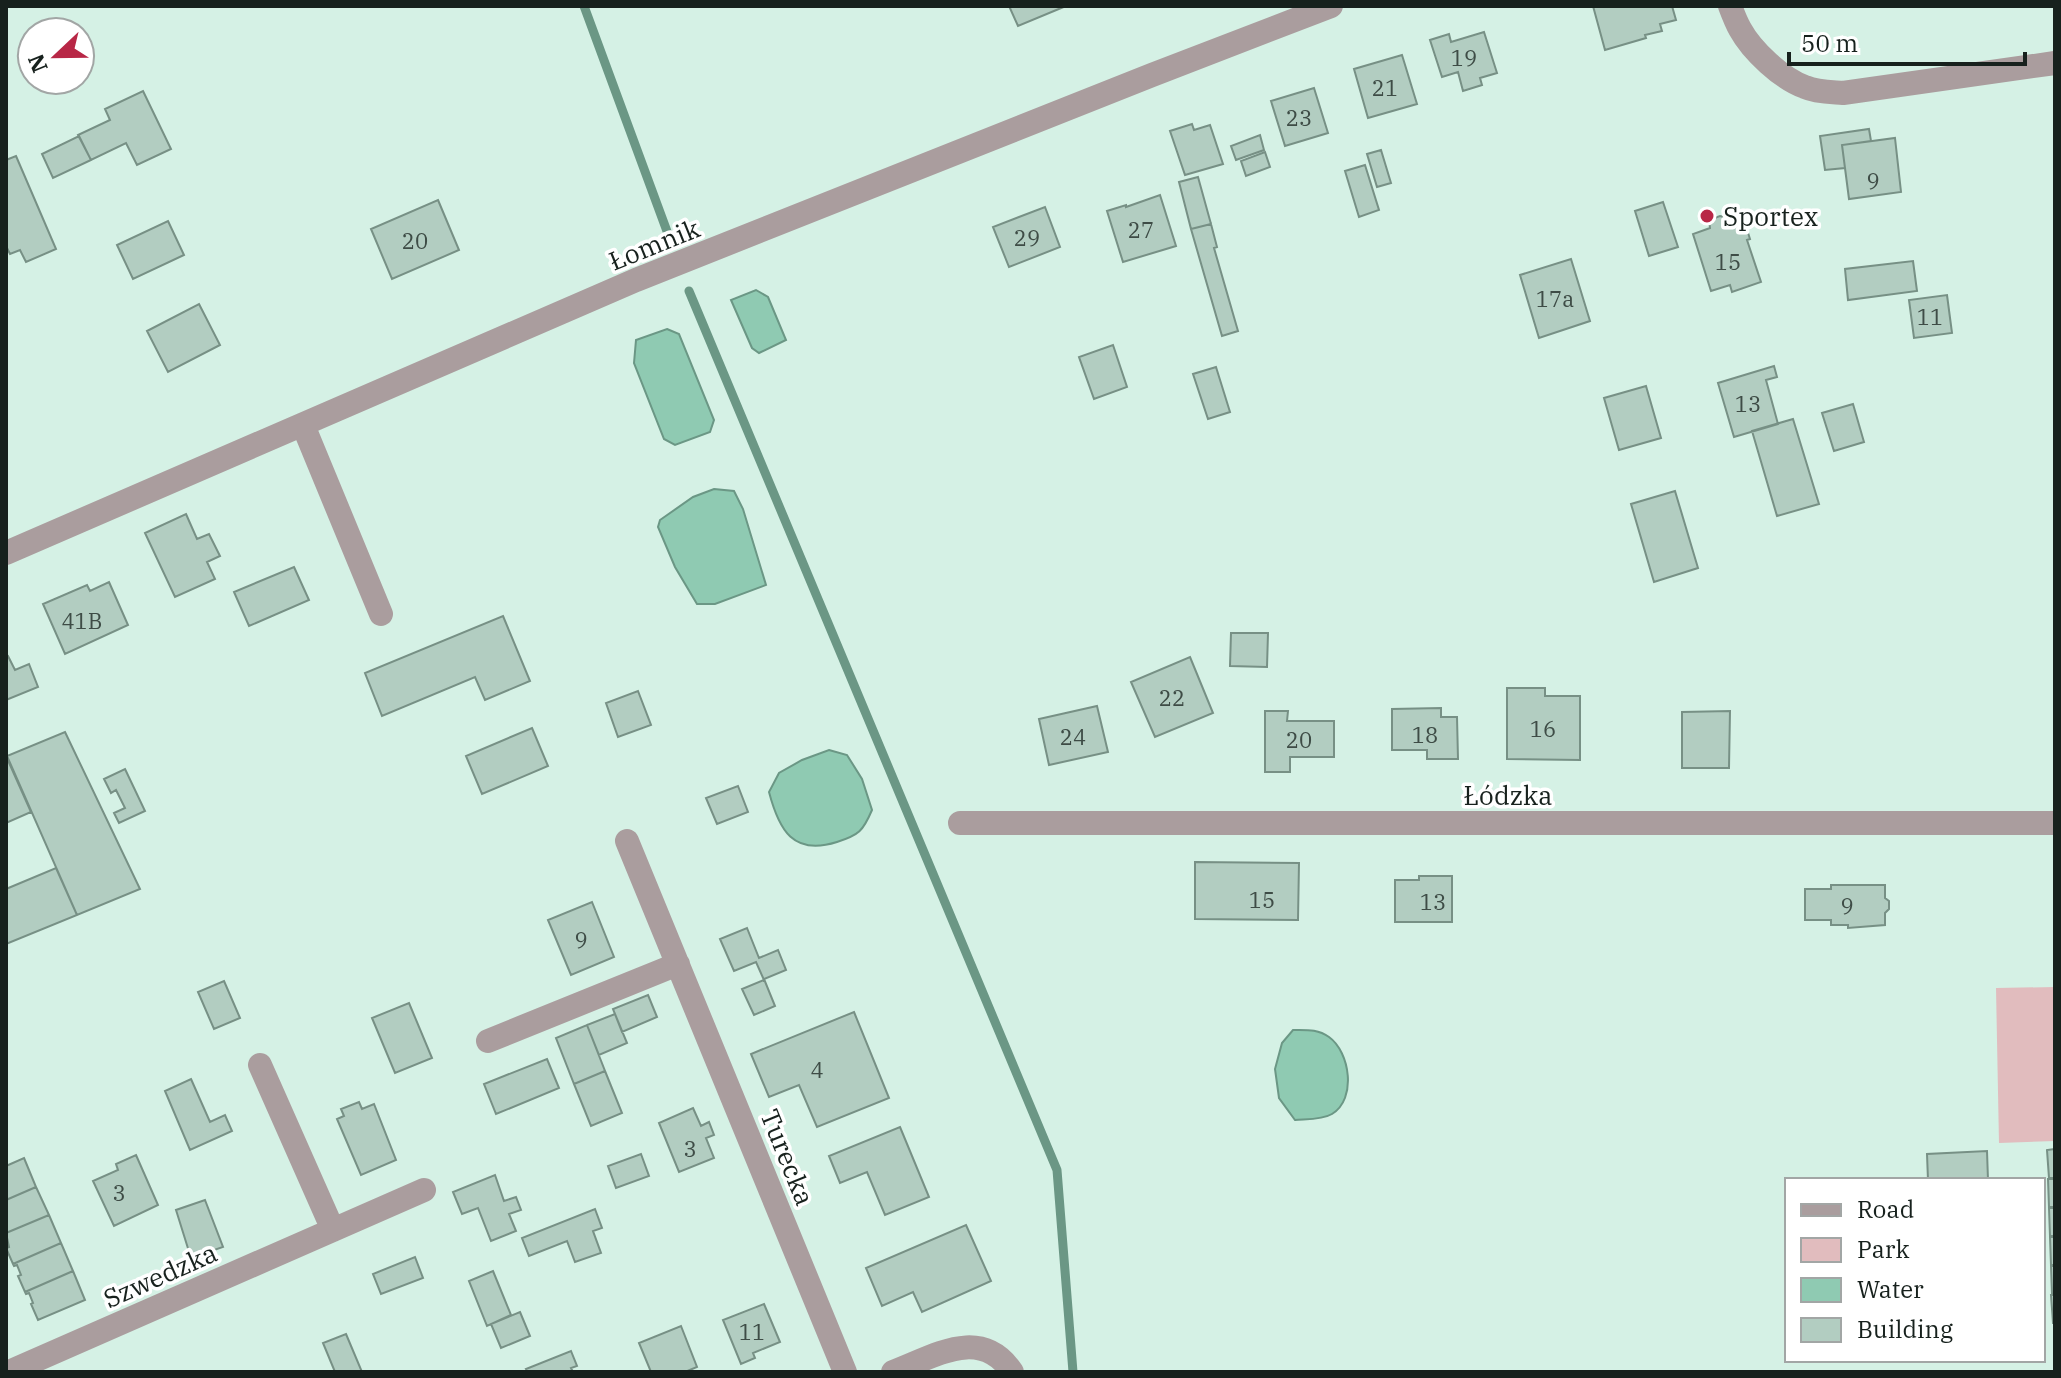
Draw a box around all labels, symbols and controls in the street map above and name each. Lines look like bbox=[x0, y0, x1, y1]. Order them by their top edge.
north arrow bbox=[16, 16, 96, 96]
scale bar bbox=[1789, 16, 2025, 66]
text: 50 m bbox=[1801, 27, 1858, 59]
house number: 19 bbox=[1451, 43, 1477, 72]
text: N bbox=[20, 50, 54, 77]
house number: 21 bbox=[1372, 73, 1398, 102]
house number: 23 bbox=[1286, 103, 1312, 132]
house number: 9 bbox=[1866, 166, 1880, 195]
place label: Sportex bbox=[1723, 199, 1818, 233]
marker: Sportex bbox=[1698, 207, 1716, 225]
street label: Łomnik bbox=[604, 210, 704, 278]
house number: 27 bbox=[1128, 215, 1154, 244]
house number: 29 bbox=[1014, 223, 1040, 252]
house number: 20 bbox=[402, 226, 428, 255]
house number: 15 bbox=[1715, 247, 1741, 276]
house number: 17a bbox=[1536, 284, 1574, 313]
house number: 11 bbox=[1917, 302, 1943, 331]
house number: 13 bbox=[1735, 389, 1761, 418]
house number: 41B bbox=[61, 606, 103, 635]
house number: 22 bbox=[1159, 683, 1185, 712]
house number: 16 bbox=[1530, 714, 1556, 743]
house number: 18 bbox=[1412, 720, 1438, 749]
house number: 24 bbox=[1060, 722, 1086, 751]
house number: 20 bbox=[1286, 725, 1312, 754]
street label: Łódzka bbox=[1464, 778, 1552, 812]
house number: 15 bbox=[1249, 885, 1275, 914]
house number: 13 bbox=[1420, 887, 1446, 916]
house number: 9 bbox=[1840, 891, 1854, 920]
house number: 9 bbox=[574, 925, 588, 954]
house number: 4 bbox=[810, 1055, 824, 1084]
street label: Turecka bbox=[753, 1104, 823, 1210]
house number: 3 bbox=[683, 1134, 697, 1163]
house number: 3 bbox=[112, 1178, 126, 1207]
legend bbox=[1785, 1178, 2045, 1362]
text: Road bbox=[1857, 1193, 1914, 1225]
text: Park bbox=[1857, 1233, 1909, 1265]
street label: Szwedzka bbox=[98, 1235, 222, 1315]
text: Water bbox=[1857, 1273, 1924, 1305]
text: Building bbox=[1857, 1313, 1953, 1345]
house number: 11 bbox=[739, 1317, 765, 1346]

